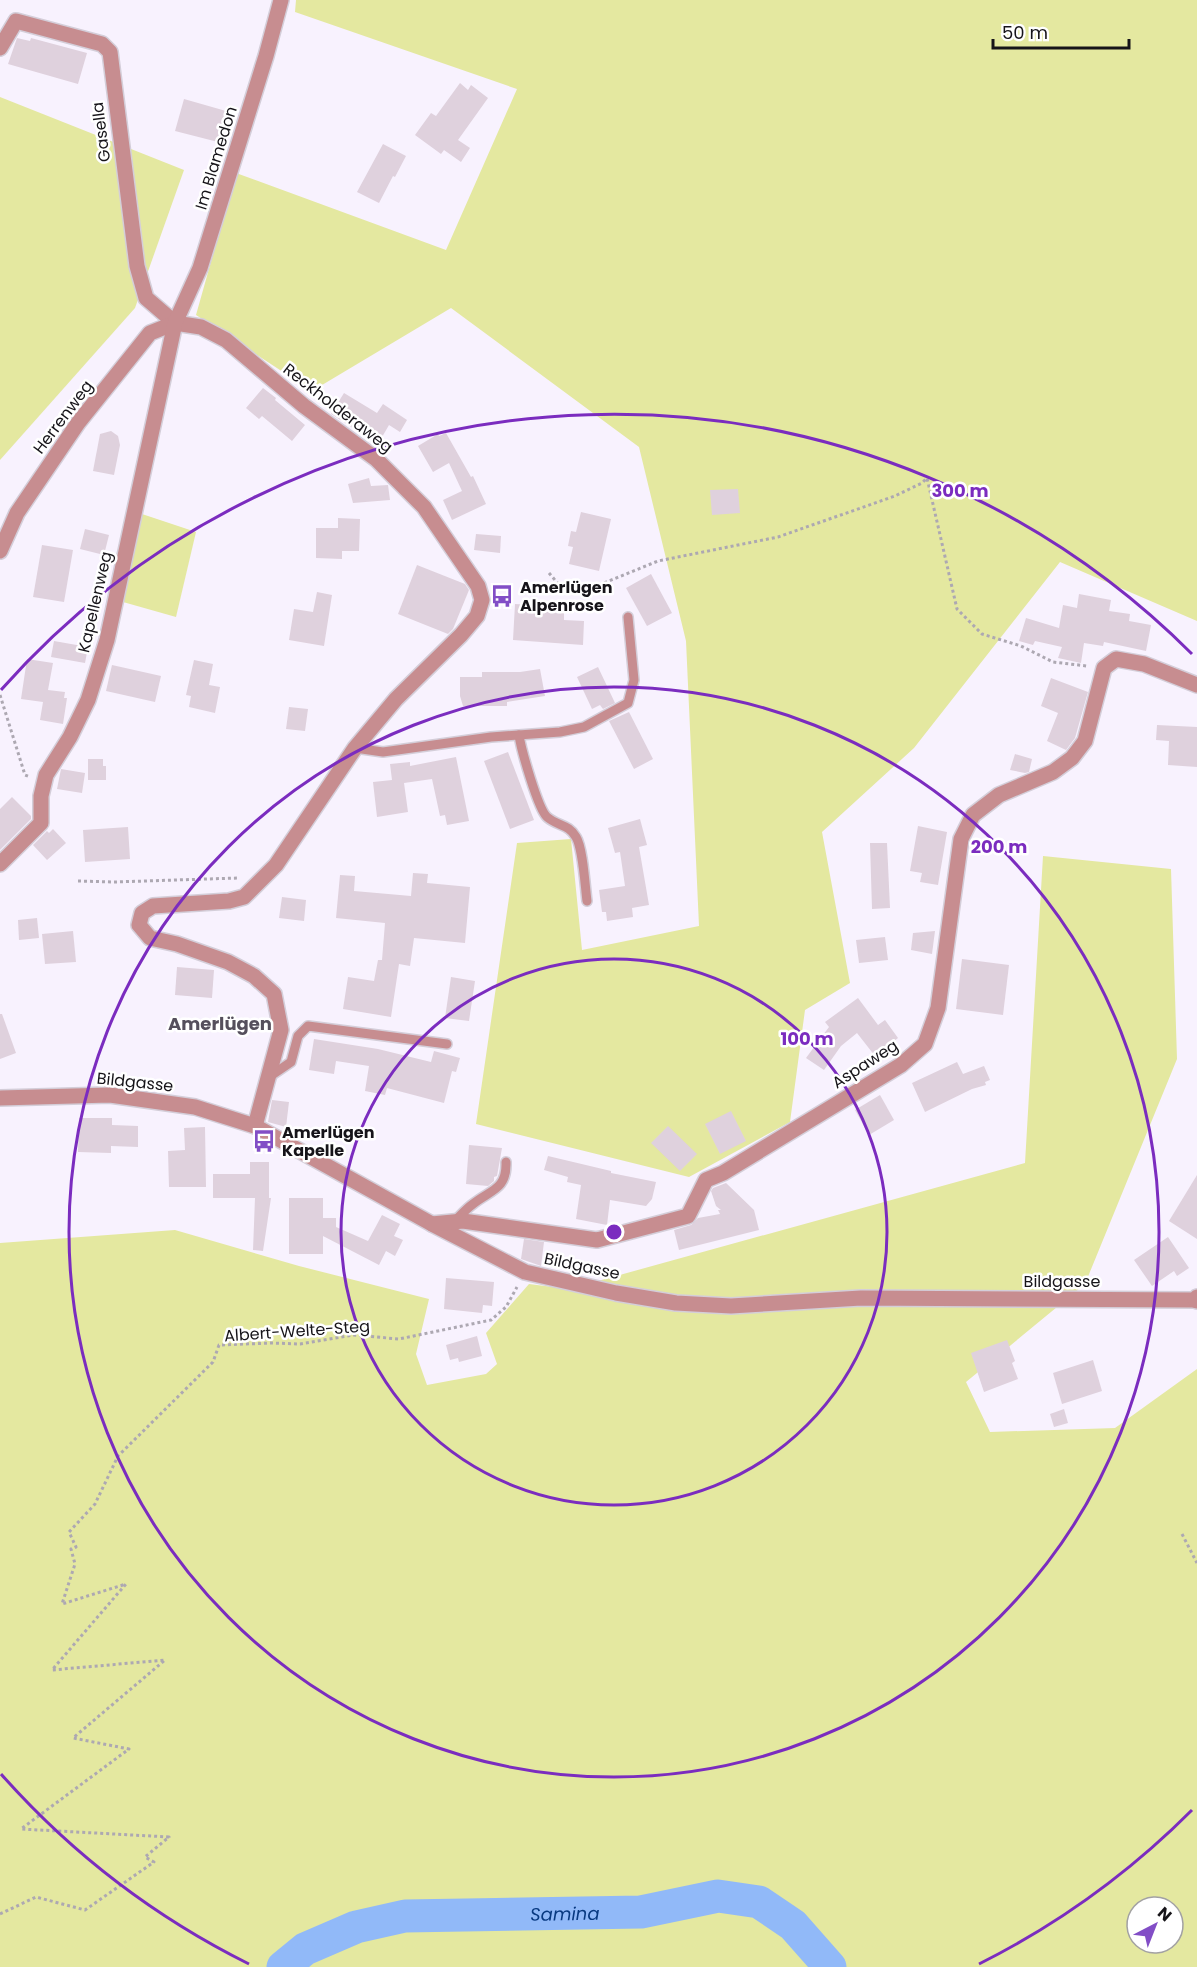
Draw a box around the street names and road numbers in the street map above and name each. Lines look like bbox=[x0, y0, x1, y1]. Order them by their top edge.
street label: Gasella bbox=[86, 101, 116, 163]
street label: Im Blamedon bbox=[189, 103, 243, 213]
street label: Reckholderaweg bbox=[278, 358, 398, 458]
street label: Herrenweg bbox=[28, 375, 98, 459]
street label: Kapellenweg bbox=[72, 549, 118, 655]
street label: Aspaweg bbox=[827, 1034, 903, 1094]
street label: Bildgasse bbox=[96, 1067, 174, 1097]
street label: Bildgasse bbox=[542, 1247, 622, 1285]
street label: Bildgasse bbox=[1024, 1270, 1100, 1293]
street label: Albert-Welte-Steg bbox=[223, 1314, 371, 1348]

